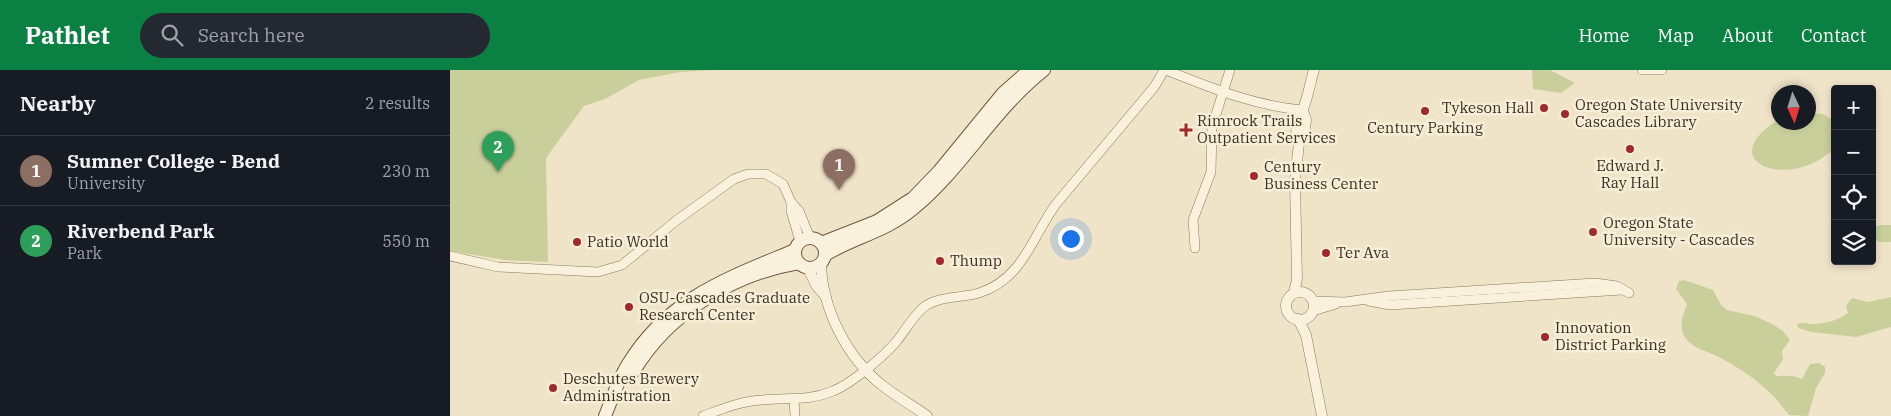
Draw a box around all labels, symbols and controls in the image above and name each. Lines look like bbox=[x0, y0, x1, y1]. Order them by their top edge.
search box bbox=[140, 13, 490, 58]
text: Pathlet bbox=[25, 19, 110, 51]
icon: search bbox=[158, 21, 186, 49]
text: Search here bbox=[198, 23, 305, 47]
text: Home bbox=[1578, 24, 1630, 47]
text: Map bbox=[1658, 24, 1694, 47]
text: About bbox=[1722, 24, 1773, 47]
text: Contact bbox=[1801, 24, 1866, 47]
north arrow bbox=[1771, 85, 1816, 130]
map controls bbox=[1831, 85, 1876, 265]
button: + bbox=[1831, 85, 1876, 130]
text: Nearby bbox=[20, 89, 96, 117]
text: 2 results bbox=[365, 93, 430, 113]
place label: Oregon State University Cascades Library bbox=[1575, 95, 1742, 131]
place label: Tykeson Hall bbox=[1442, 98, 1534, 117]
marker: Tykeson Hall bbox=[1538, 102, 1550, 114]
marker: Century Parking bbox=[1419, 105, 1431, 117]
marker: Oregon State University Cascades Library bbox=[1559, 108, 1571, 120]
place label: Rimrock Trails Outpatient Services bbox=[1197, 111, 1336, 147]
place label: Century Parking bbox=[1367, 118, 1483, 137]
marker: Rimrock Trails Outpatient Services bbox=[1179, 123, 1193, 137]
button: − bbox=[1831, 130, 1876, 175]
pin: 2 bbox=[482, 131, 514, 172]
marker: Edward J. Ray Hall bbox=[1624, 143, 1636, 155]
text: Sumner College - Bend bbox=[67, 149, 280, 173]
pin: 1 bbox=[823, 149, 855, 190]
place label: Edward J. Ray Hall bbox=[1596, 156, 1664, 192]
place label: Century Business Center bbox=[1264, 157, 1378, 193]
text: 1 bbox=[31, 161, 41, 181]
text: 230 m bbox=[382, 161, 430, 181]
marker: Century Business Center bbox=[1248, 170, 1260, 182]
text: University bbox=[67, 173, 145, 193]
button: locate bbox=[1831, 175, 1876, 220]
place label: Oregon State University - Cascades bbox=[1603, 213, 1755, 249]
text: Riverbend Park bbox=[67, 219, 214, 243]
button: layers bbox=[1831, 220, 1876, 265]
your location bbox=[1058, 226, 1084, 252]
marker: Oregon State University - Cascades bbox=[1587, 226, 1599, 238]
text: 2 bbox=[31, 231, 41, 251]
text: 550 m bbox=[382, 231, 430, 251]
place label: Patio World bbox=[587, 232, 669, 251]
marker: Patio World bbox=[571, 236, 583, 248]
text: Park bbox=[67, 243, 102, 263]
place label: Ter Ava bbox=[1336, 243, 1389, 262]
marker: Ter Ava bbox=[1320, 247, 1332, 259]
place label: Thump bbox=[950, 251, 1002, 270]
marker: Thump bbox=[934, 255, 946, 267]
place label: OSU-Cascades Graduate Research Center bbox=[639, 288, 810, 324]
marker: OSU-Cascades Graduate Research Center bbox=[623, 301, 635, 313]
place label: Innovation District Parking bbox=[1555, 318, 1666, 354]
marker: Innovation District Parking bbox=[1539, 331, 1551, 343]
place label: Deschutes Brewery Administration bbox=[563, 369, 699, 405]
marker: Deschutes Brewery Administration bbox=[547, 382, 559, 394]

